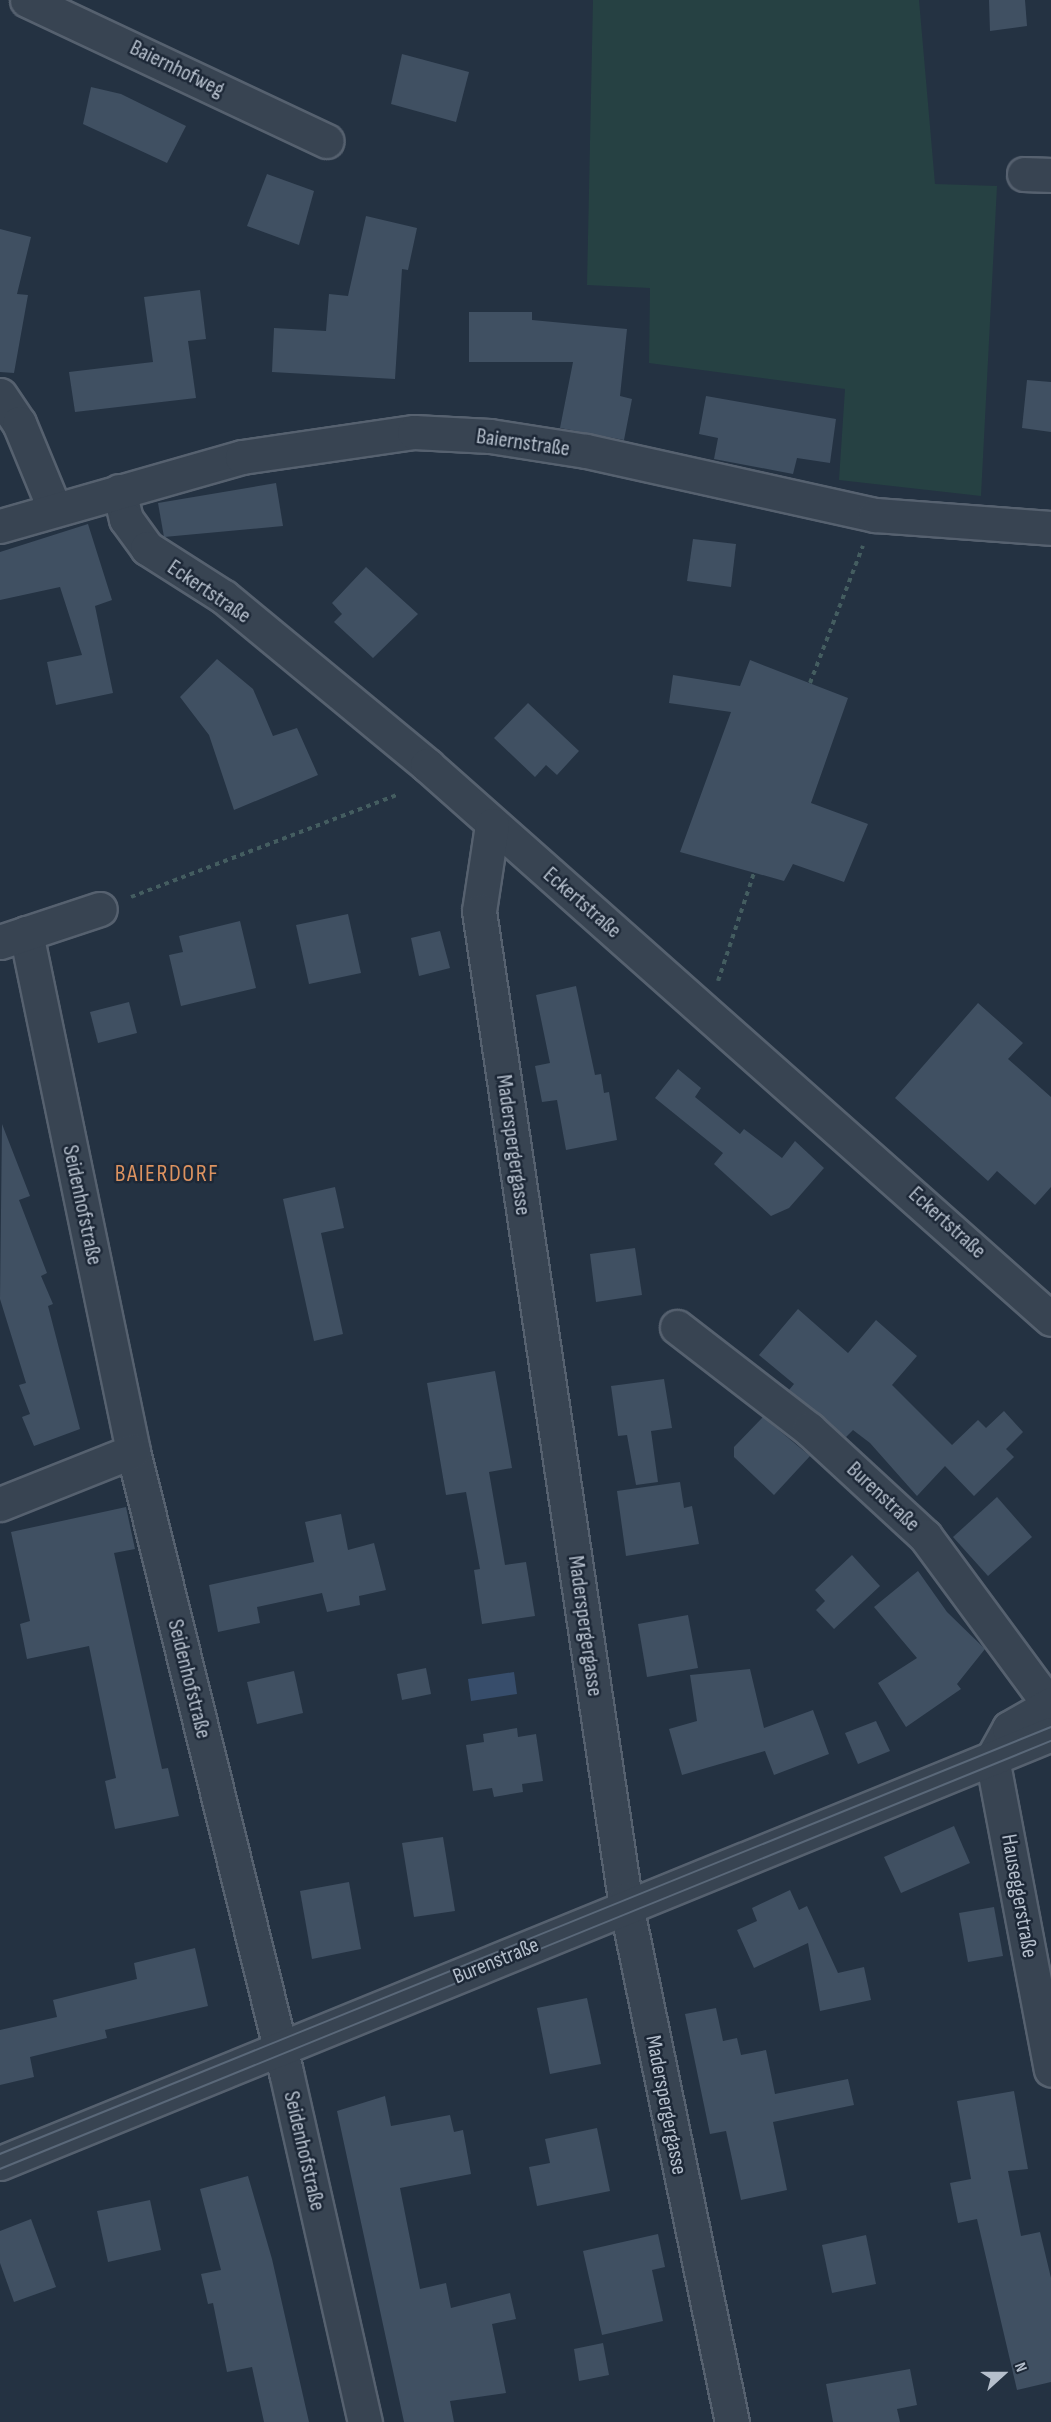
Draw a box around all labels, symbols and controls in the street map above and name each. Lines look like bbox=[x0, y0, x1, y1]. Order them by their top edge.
street label: Baiernhofweg bbox=[126, 35, 228, 103]
street label: Baiernstraße bbox=[475, 423, 571, 463]
street label: Eckertstraße bbox=[162, 555, 256, 629]
street label: Eckertstraße bbox=[538, 862, 626, 944]
street label: Maderspergergasse bbox=[490, 1073, 536, 1217]
street label: Seidenhofstraße bbox=[56, 1143, 108, 1267]
district label: BAIERDORF bbox=[115, 1160, 219, 1188]
street label: Eckertstraße bbox=[903, 1181, 991, 1265]
street label: Burenstraße bbox=[841, 1457, 925, 1537]
street label: Maderspergergasse bbox=[562, 1554, 608, 1698]
street label: Seidenhofstraße bbox=[161, 1617, 217, 1741]
street label: Hauseggerstraße bbox=[995, 1832, 1043, 1960]
street label: Burenstraße bbox=[449, 1932, 543, 1990]
street label: Maderspergergasse bbox=[640, 2033, 692, 2177]
street label: Seidenhofstraße bbox=[277, 2089, 331, 2213]
north arrow bbox=[973, 2344, 1033, 2404]
text: N bbox=[1010, 2360, 1031, 2375]

